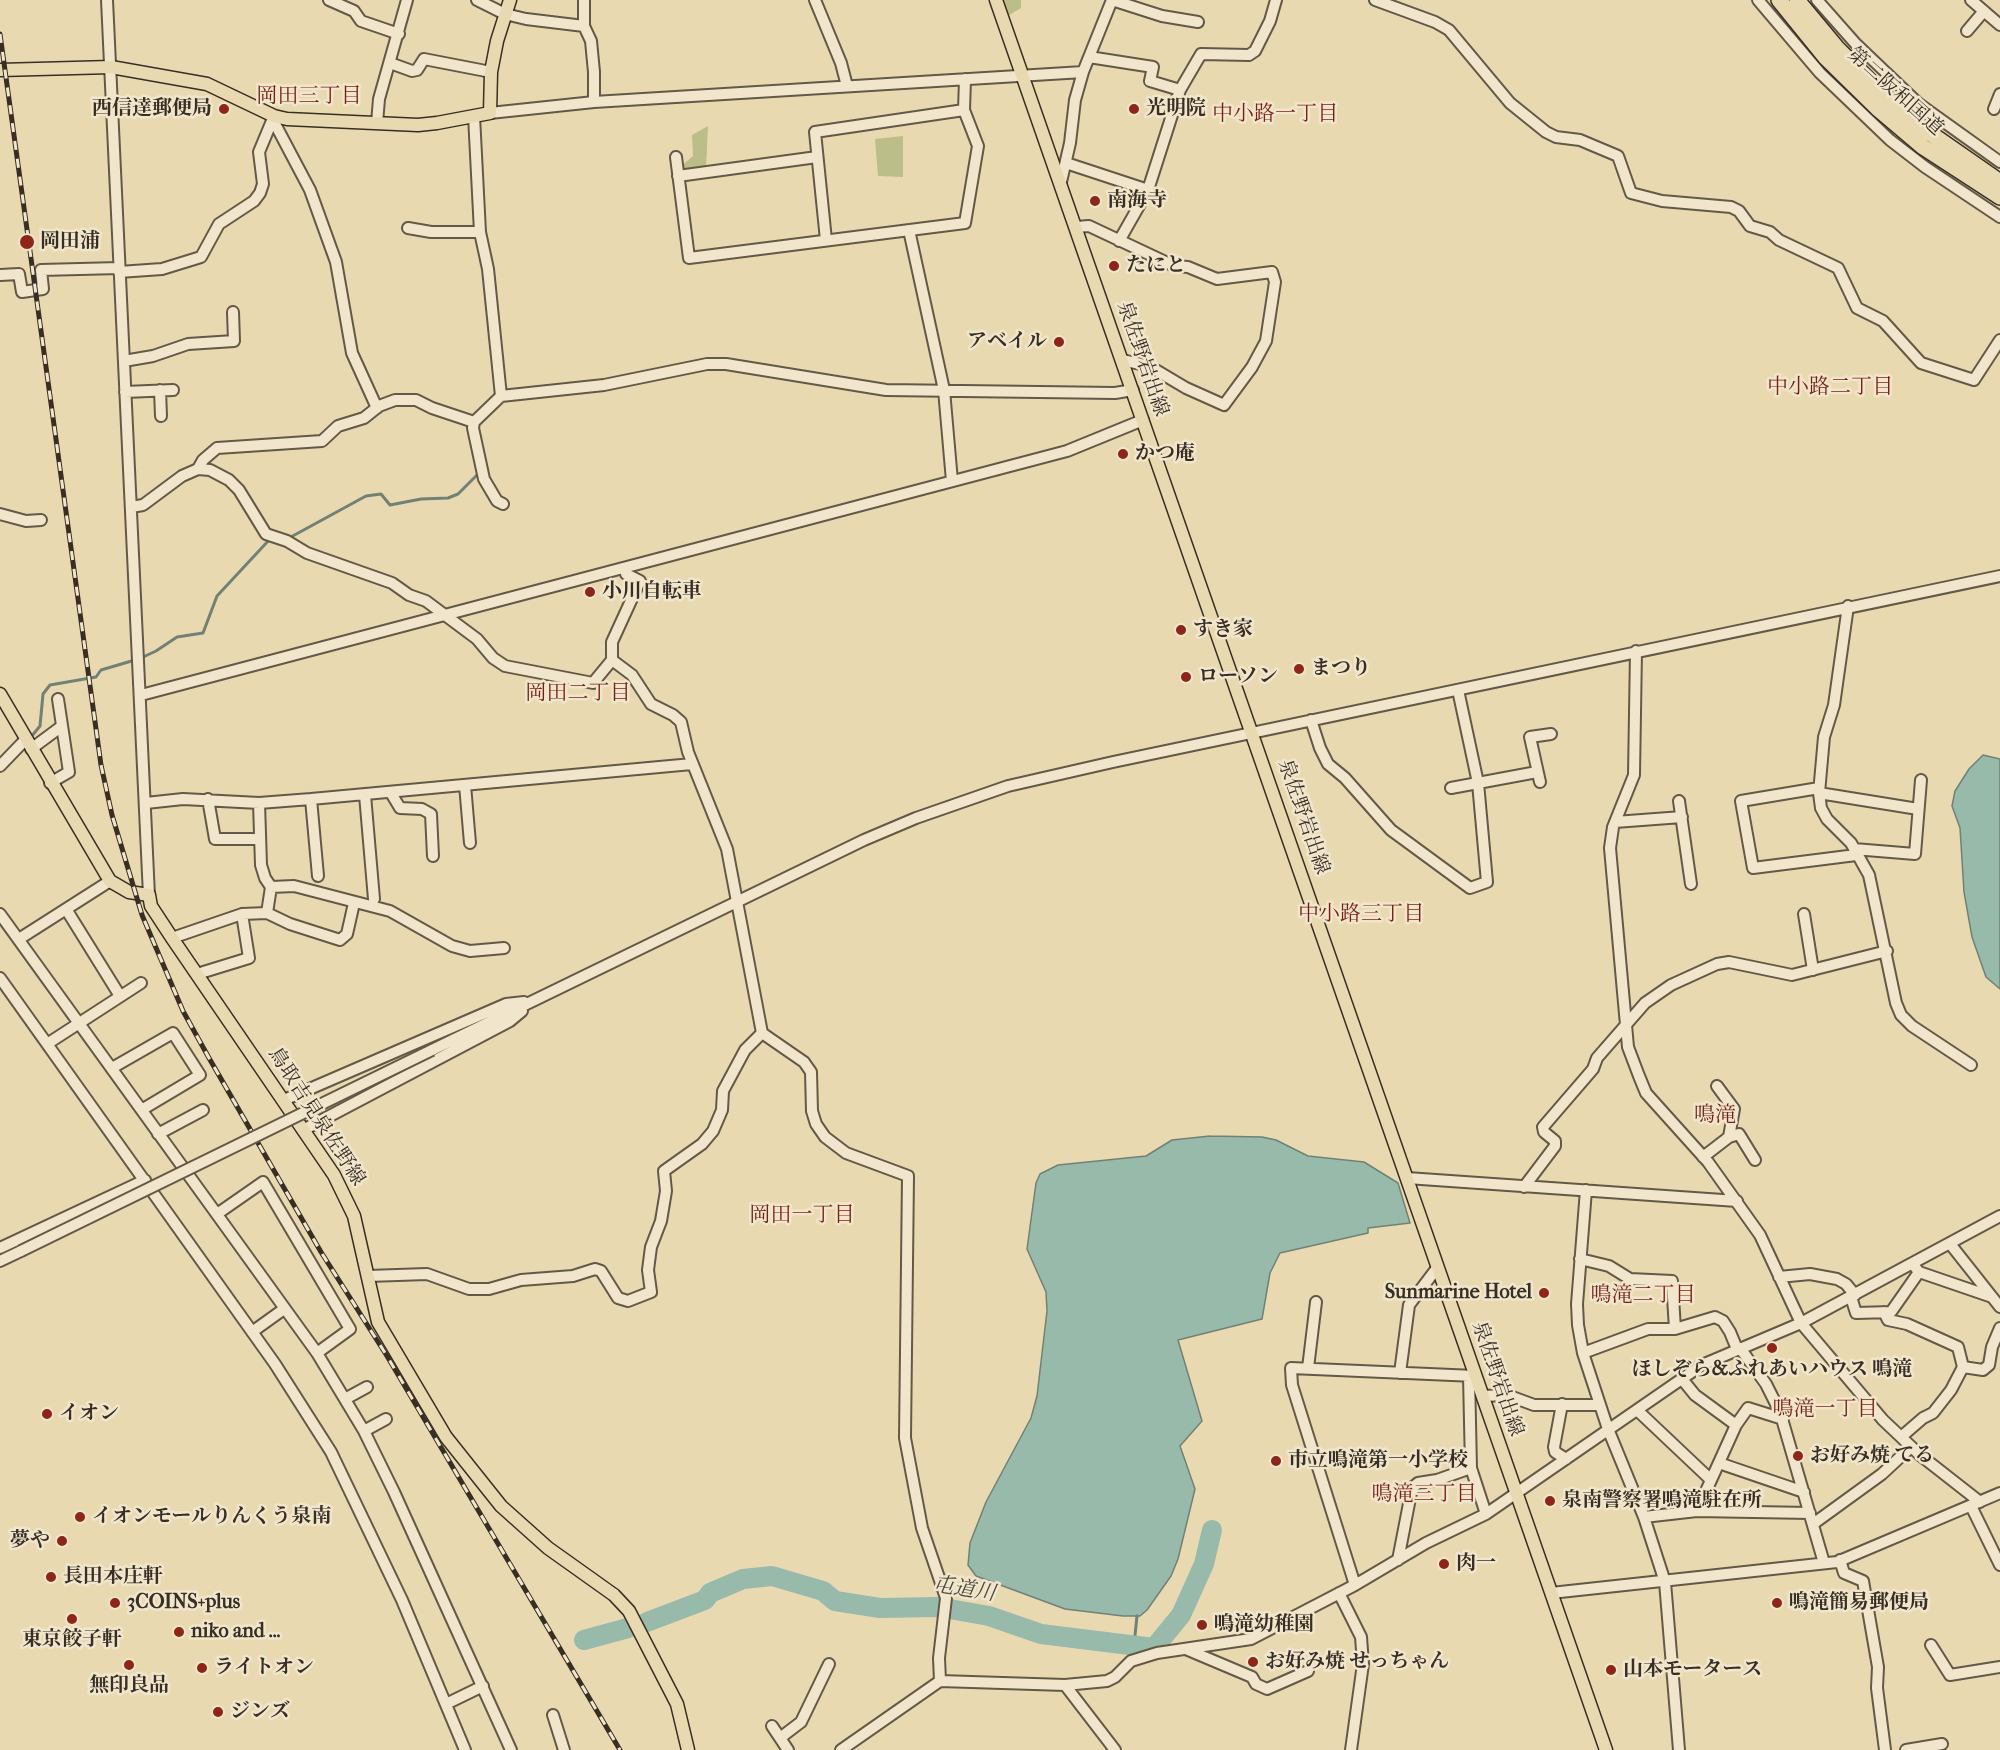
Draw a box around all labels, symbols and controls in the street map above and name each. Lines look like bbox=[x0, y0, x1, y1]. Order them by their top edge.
street label: 第二阪和国道 bbox=[1842, 43, 1948, 141]
district label: 岡田三丁目 bbox=[257, 84, 361, 110]
place label: 西信達郵便局 bbox=[92, 97, 212, 121]
place label: 光明院 bbox=[1146, 97, 1206, 121]
marker: 西信達郵便局 bbox=[217, 102, 231, 116]
marker: 光明院 bbox=[1127, 102, 1141, 116]
district label: 中小路一丁目 bbox=[1212, 102, 1338, 128]
place label: 南海寺 bbox=[1107, 189, 1167, 213]
marker: 南海寺 bbox=[1088, 194, 1102, 208]
place label: 岡田浦 bbox=[40, 230, 100, 254]
marker: 岡田浦 bbox=[18, 233, 36, 251]
place label: たにと bbox=[1126, 254, 1186, 278]
marker: たにと bbox=[1107, 259, 1121, 273]
street label: 泉佐野岩出線 bbox=[1111, 298, 1173, 420]
place label: アベイル bbox=[967, 330, 1047, 354]
marker: アベイル bbox=[1052, 335, 1066, 349]
district label: 中小路二丁目 bbox=[1767, 375, 1893, 401]
place label: かつ庵 bbox=[1135, 442, 1195, 466]
marker: かつ庵 bbox=[1116, 447, 1130, 461]
place label: 小川自転車 bbox=[602, 580, 702, 604]
marker: 小川自転車 bbox=[583, 585, 597, 599]
place label: すき家 bbox=[1193, 618, 1253, 642]
marker: すき家 bbox=[1174, 623, 1188, 637]
place label: まつり bbox=[1311, 657, 1371, 681]
marker: まつり bbox=[1292, 662, 1306, 676]
place label: ローソン bbox=[1198, 665, 1278, 689]
marker: ローソン bbox=[1179, 670, 1193, 684]
district label: 岡田二丁目 bbox=[526, 681, 630, 707]
street label: 泉佐野岩出線 bbox=[1272, 756, 1334, 878]
district label: 中小路三丁目 bbox=[1298, 902, 1424, 928]
street label: 鳥取吉見泉佐野線 bbox=[262, 1043, 370, 1191]
district label: 鳴滝 bbox=[1694, 1103, 1736, 1129]
district label: 岡田一丁目 bbox=[750, 1203, 854, 1229]
place label: Sunmarine Hotel bbox=[1385, 1281, 1532, 1305]
district label: 鳴滝二丁目 bbox=[1591, 1283, 1695, 1309]
marker: Sunmarine Hotel bbox=[1537, 1286, 1551, 1300]
street label: 泉佐野岩出線 bbox=[1466, 1318, 1528, 1440]
marker: ほしぞら&ふれあいハウス 鳴滝 bbox=[1765, 1341, 1779, 1355]
place label: ほしぞら&ふれあいハウス 鳴滝 bbox=[1632, 1358, 1912, 1382]
district label: 鳴滝一丁目 bbox=[1773, 1397, 1877, 1423]
place label: イオン bbox=[59, 1402, 119, 1426]
marker: イオン bbox=[40, 1407, 54, 1421]
place label: お好み焼 てる bbox=[1810, 1444, 1934, 1468]
place label: 市立鳴滝第一小学校 bbox=[1288, 1449, 1468, 1473]
marker: お好み焼 てる bbox=[1791, 1449, 1805, 1463]
marker: 市立鳴滝第一小学校 bbox=[1269, 1454, 1283, 1468]
district label: 鳴滝三丁目 bbox=[1372, 1482, 1476, 1508]
place label: 泉南警察署鳴滝駐在所 bbox=[1562, 1489, 1762, 1513]
marker: 泉南警察署鳴滝駐在所 bbox=[1543, 1494, 1557, 1508]
place label: イオンモールりんくう泉南 bbox=[92, 1505, 331, 1529]
marker: イオンモールりんくう泉南 bbox=[73, 1510, 87, 1524]
place label: 夢や bbox=[10, 1529, 50, 1553]
marker: 夢や bbox=[55, 1534, 69, 1548]
place label: 肉一 bbox=[1456, 1552, 1496, 1576]
marker: 肉一 bbox=[1437, 1557, 1451, 1571]
place label: 長田本庄軒 bbox=[63, 1565, 163, 1589]
marker: 長田本庄軒 bbox=[44, 1570, 58, 1584]
water label: 屯道川 bbox=[931, 1573, 997, 1607]
place label: 3COINS+plus bbox=[127, 1591, 240, 1615]
place label: 鳴滝簡易郵便局 bbox=[1789, 1591, 1929, 1615]
marker: 3COINS+plus bbox=[108, 1596, 122, 1610]
marker: 鳴滝簡易郵便局 bbox=[1770, 1596, 1784, 1610]
marker: 東京餃子軒 bbox=[65, 1612, 79, 1626]
place label: 鳴滝幼稚園 bbox=[1214, 1613, 1314, 1637]
marker: 鳴滝幼稚園 bbox=[1195, 1618, 1209, 1632]
place label: niko and ... bbox=[191, 1620, 280, 1644]
marker: niko and ... bbox=[172, 1625, 186, 1639]
place label: 東京餃子軒 bbox=[22, 1628, 122, 1652]
place label: お好み焼 せっちゃん bbox=[1265, 1650, 1449, 1674]
marker: お好み焼 せっちゃん bbox=[1246, 1655, 1260, 1669]
place label: ライトオン bbox=[214, 1656, 314, 1680]
marker: 無印良品 bbox=[122, 1658, 136, 1672]
place label: 山本モータース bbox=[1623, 1658, 1762, 1682]
marker: ライトオン bbox=[195, 1661, 209, 1675]
marker: 山本モータース bbox=[1604, 1663, 1618, 1677]
place label: 無印良品 bbox=[89, 1674, 169, 1698]
place label: ジンズ bbox=[230, 1700, 290, 1724]
marker: ジンズ bbox=[211, 1705, 225, 1719]

